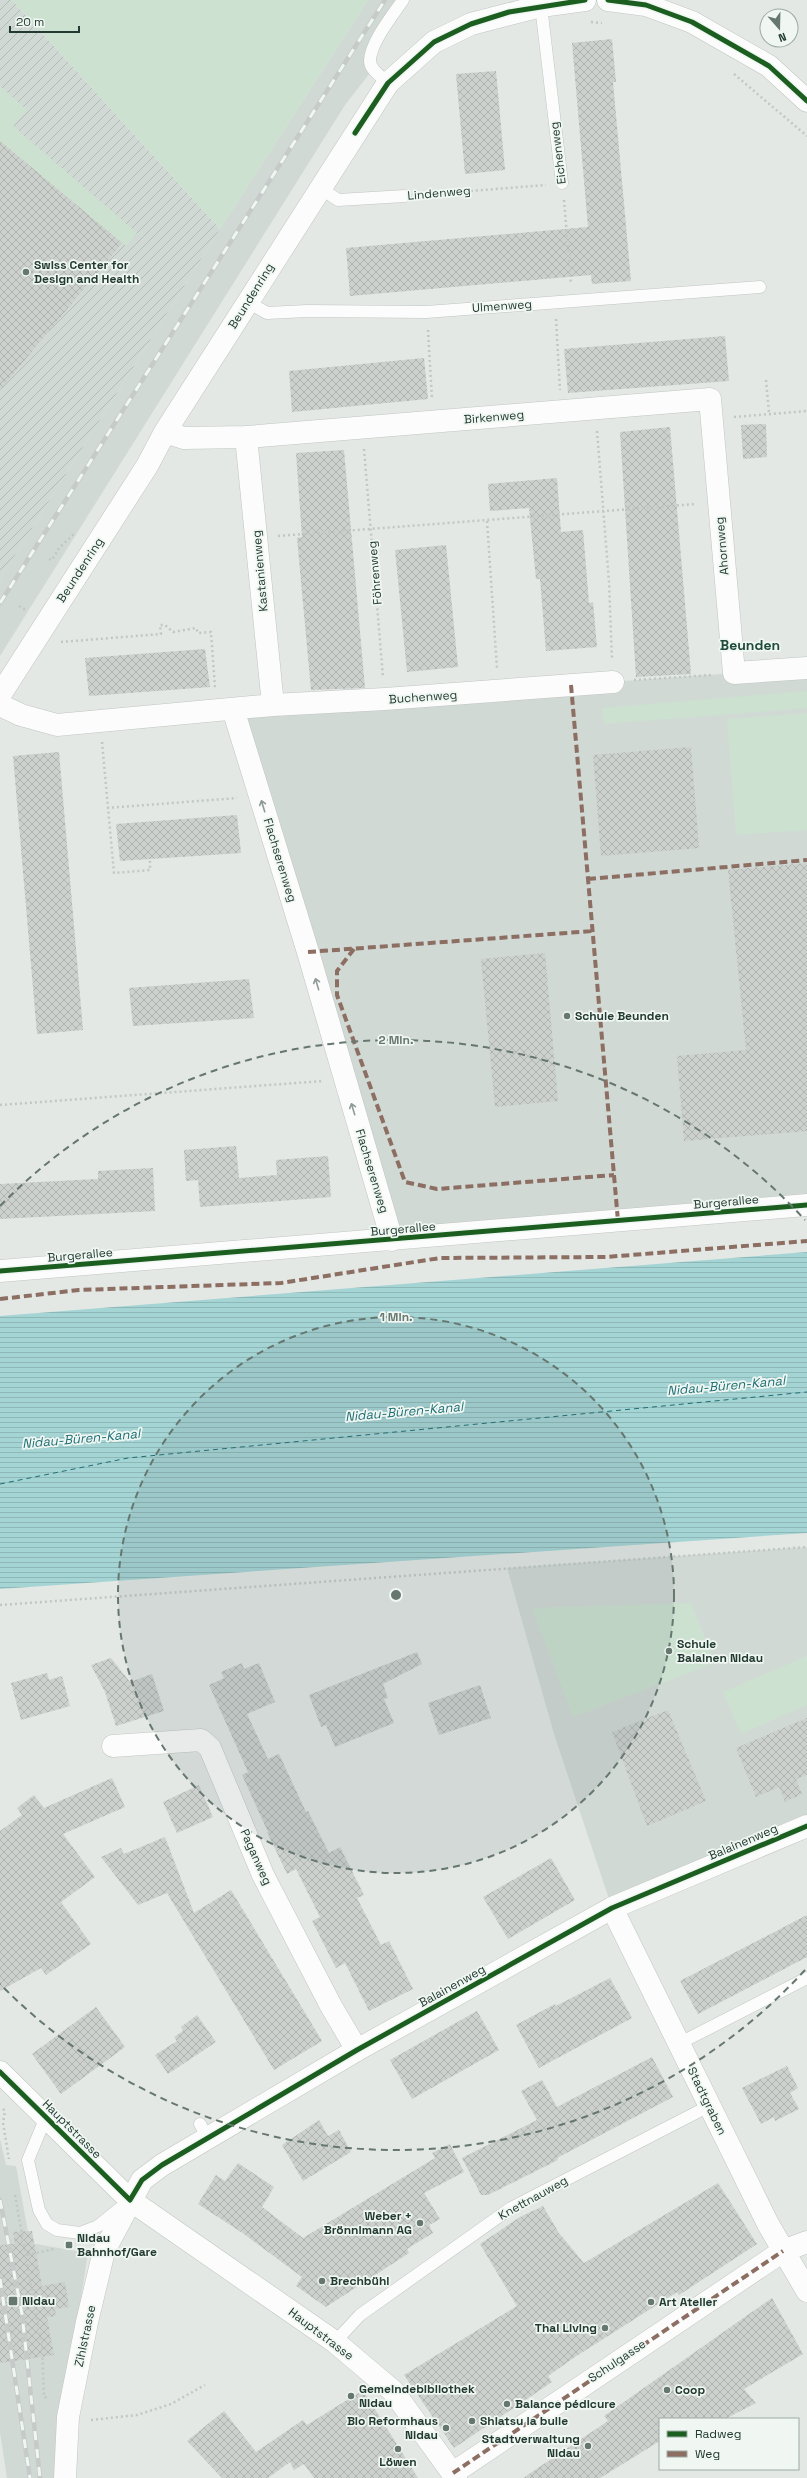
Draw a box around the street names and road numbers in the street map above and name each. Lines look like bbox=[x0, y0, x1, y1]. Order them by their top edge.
street label: Eichenweg bbox=[546, 121, 570, 185]
street label: Lindenweg bbox=[407, 182, 471, 204]
street label: Beundenring bbox=[224, 260, 278, 332]
street label: Ulmenweg bbox=[472, 296, 532, 316]
street label: Birkenweg bbox=[463, 406, 525, 428]
street label: Ahornweg bbox=[711, 516, 733, 576]
street label: Kastanienweg bbox=[248, 530, 272, 612]
street label: Beundenring bbox=[53, 534, 107, 606]
street label: Föhrenweg bbox=[364, 540, 386, 606]
street label: Buchenweg bbox=[388, 687, 458, 707]
street label: Flachserenweg bbox=[260, 816, 300, 904]
street label: Flachserenweg bbox=[352, 1127, 392, 1215]
street label: Burgerallee bbox=[693, 1191, 759, 1213]
street label: Burgerallee bbox=[370, 1218, 436, 1240]
street label: Burgerallee bbox=[47, 1244, 113, 1266]
street label: Balainenweg bbox=[706, 1820, 780, 1864]
street label: Paganweg bbox=[236, 1826, 276, 1888]
street label: Balainenweg bbox=[416, 1961, 488, 2011]
street label: Stadtgraben bbox=[684, 2064, 730, 2138]
street label: Hauptstrasse bbox=[39, 2096, 105, 2162]
street label: Knettnauweg bbox=[495, 2172, 571, 2224]
street label: Zihlstrasse bbox=[71, 2304, 99, 2368]
street label: Hauptstrasse bbox=[285, 2304, 357, 2364]
street label: Schulgasse bbox=[585, 2336, 649, 2386]

